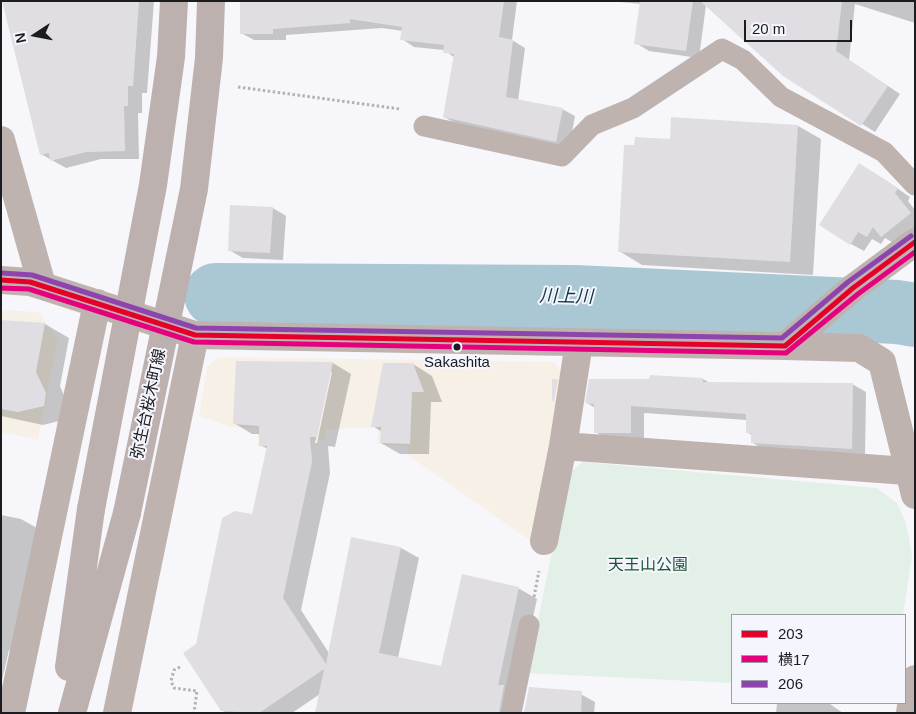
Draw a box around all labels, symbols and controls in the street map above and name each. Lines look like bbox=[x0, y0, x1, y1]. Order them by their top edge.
north arrow bbox=[10, 10, 60, 60]
scale bar bbox=[746, 10, 854, 42]
text: 20 m bbox=[752, 20, 785, 37]
text: N bbox=[11, 31, 29, 44]
water label: 川上川 bbox=[539, 286, 593, 308]
marker: Sakashita bbox=[452, 342, 462, 352]
street label: 弥生台桜木町線 bbox=[128, 347, 170, 461]
place label: Sakashita bbox=[424, 354, 490, 372]
park label: 天王山公園 bbox=[608, 556, 688, 576]
legend bbox=[731, 614, 906, 704]
text: 203 bbox=[778, 625, 803, 642]
text: 横17 bbox=[778, 651, 810, 668]
text: 206 bbox=[778, 675, 803, 692]

